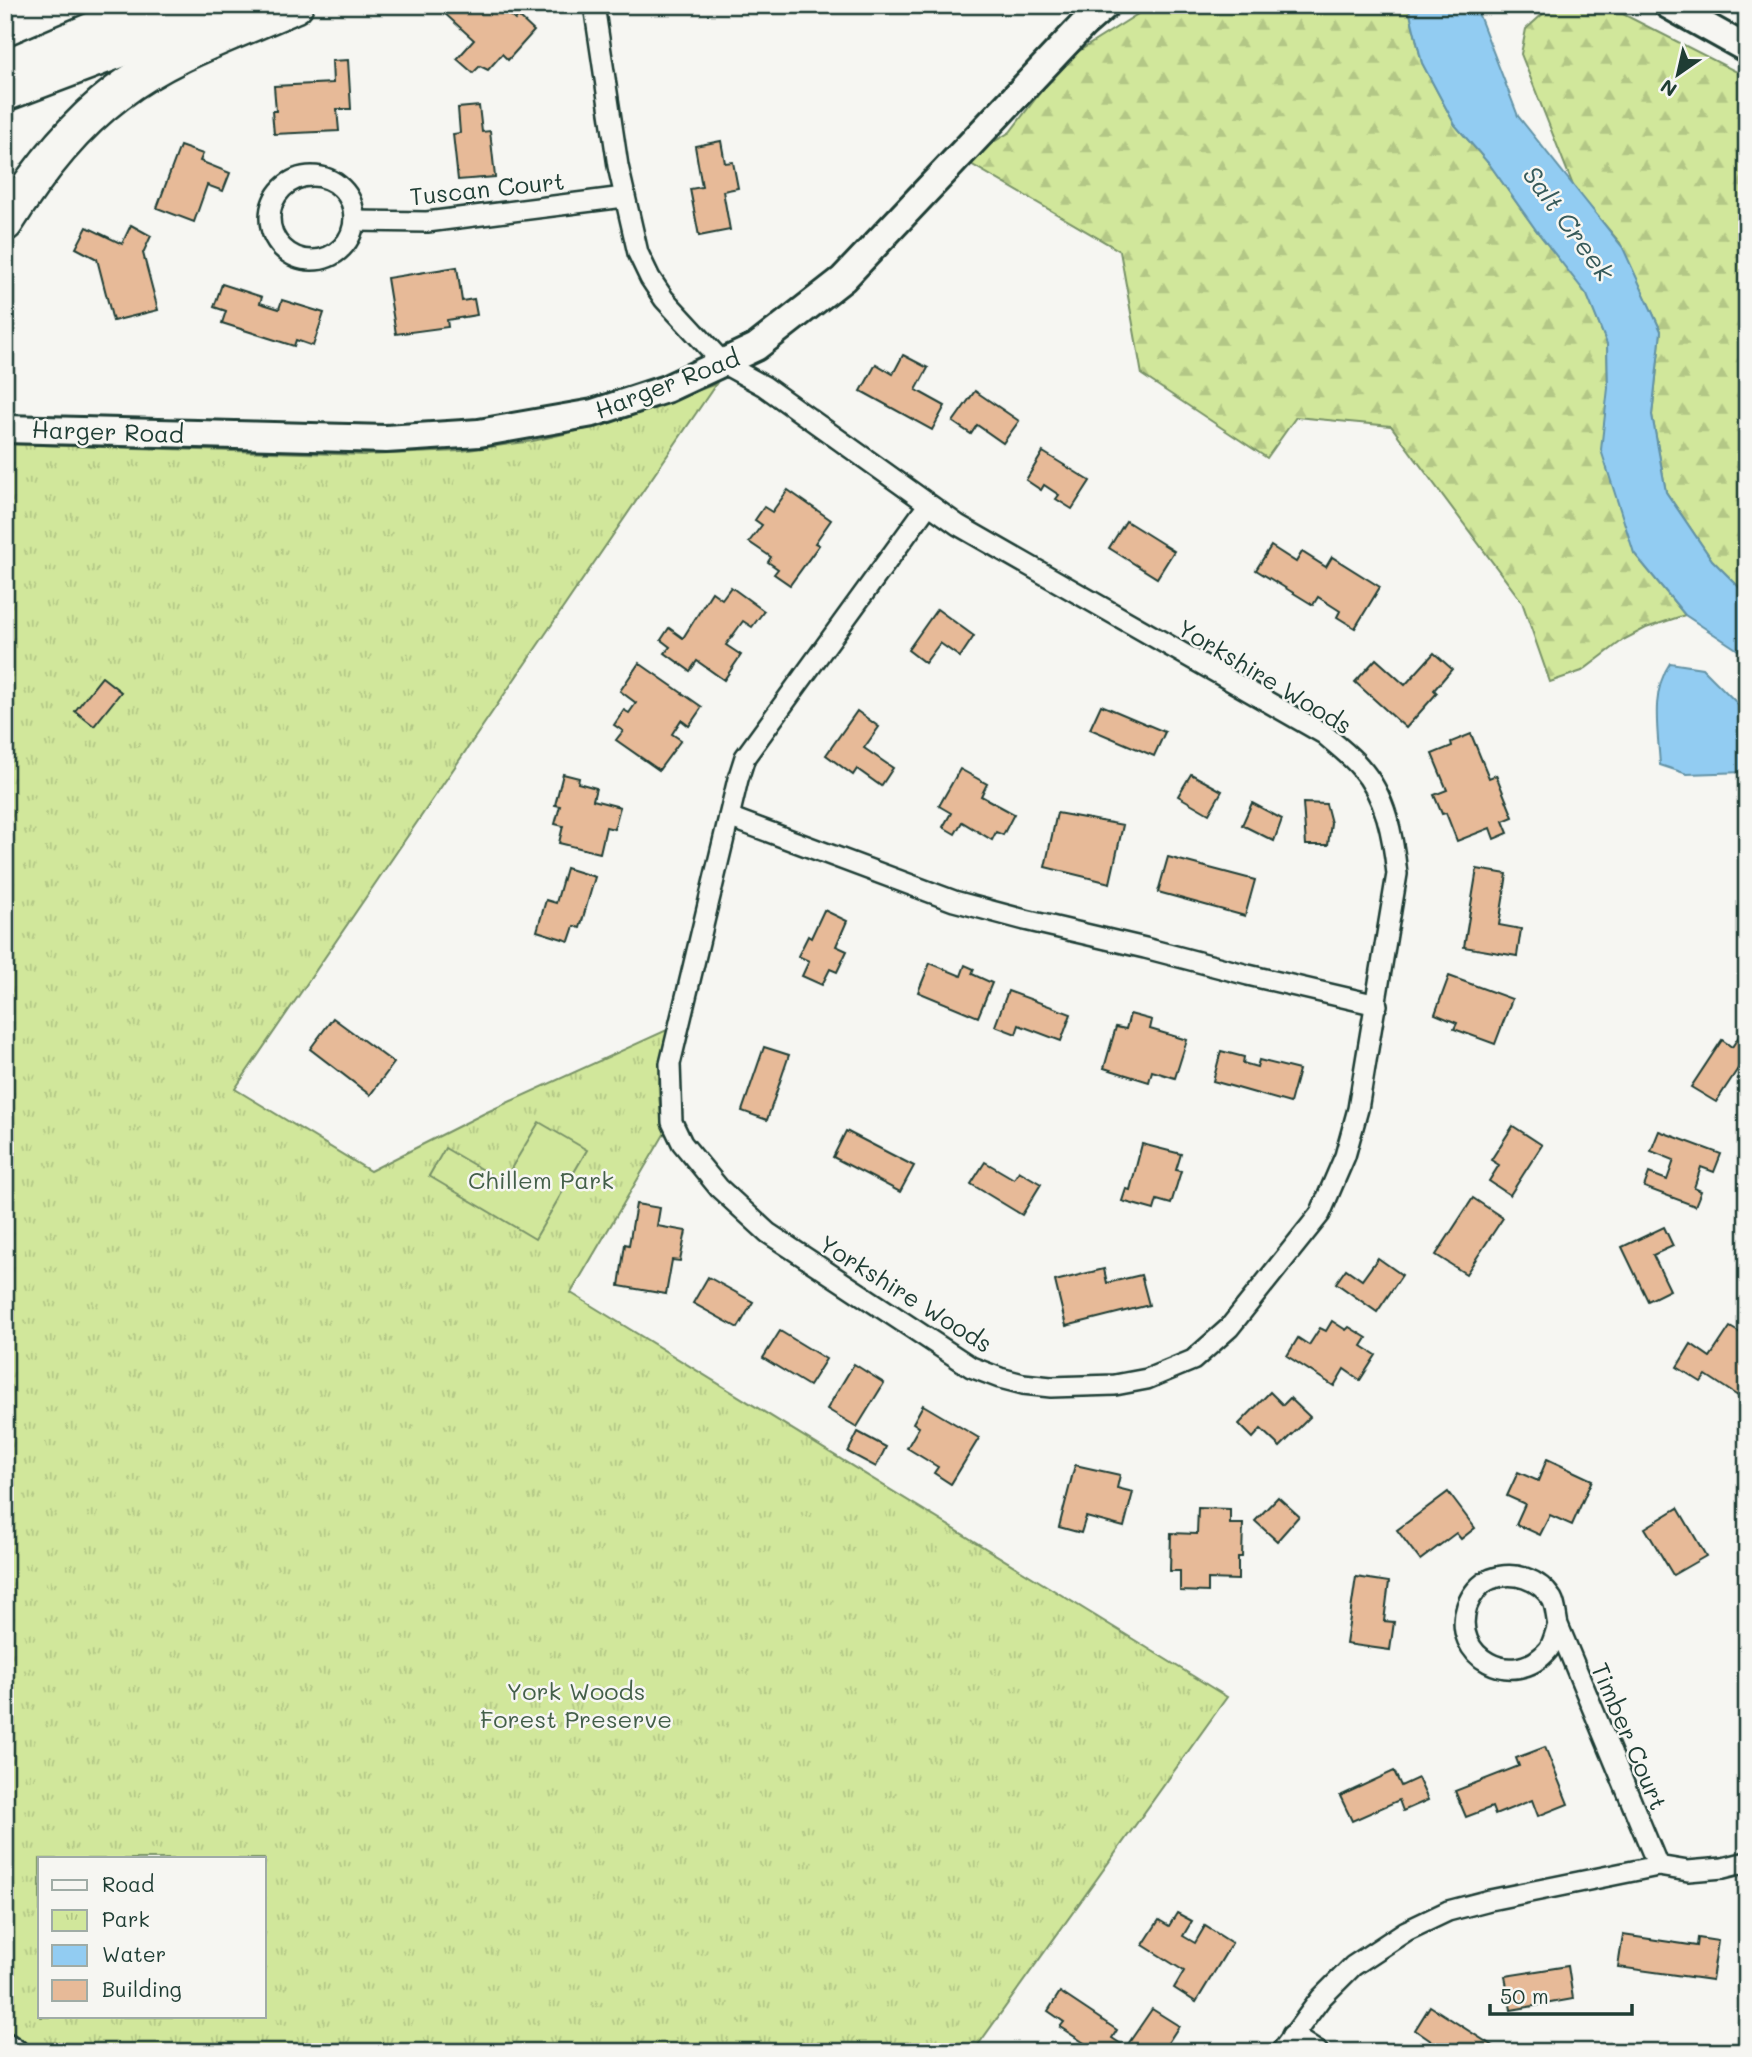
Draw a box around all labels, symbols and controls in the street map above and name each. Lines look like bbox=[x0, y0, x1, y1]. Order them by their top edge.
north arrow bbox=[1644, 38, 1714, 108]
text: N bbox=[1655, 74, 1681, 103]
water label: Salt Creek bbox=[1516, 159, 1623, 288]
street label: Tuscan Court bbox=[408, 164, 566, 212]
street label: Harger Road bbox=[590, 341, 744, 425]
street label: Harger Road bbox=[31, 413, 185, 449]
street label: Yorkshire Woods bbox=[1172, 612, 1358, 740]
park label: Chillem Park bbox=[468, 1164, 614, 1195]
street label: Yorkshire Woods bbox=[814, 1227, 998, 1359]
street label: Timber Court bbox=[1585, 1658, 1675, 1814]
park label: York Woods Forest Preserve bbox=[480, 1675, 672, 1734]
legend bbox=[38, 1857, 266, 2018]
text: Road bbox=[102, 1870, 154, 1897]
text: Park bbox=[102, 1905, 150, 1932]
text: Water bbox=[102, 1940, 166, 1967]
scale bar bbox=[1490, 1973, 1631, 2017]
text: Building bbox=[102, 1975, 182, 2002]
text: 50 m bbox=[1500, 1982, 1549, 2009]

